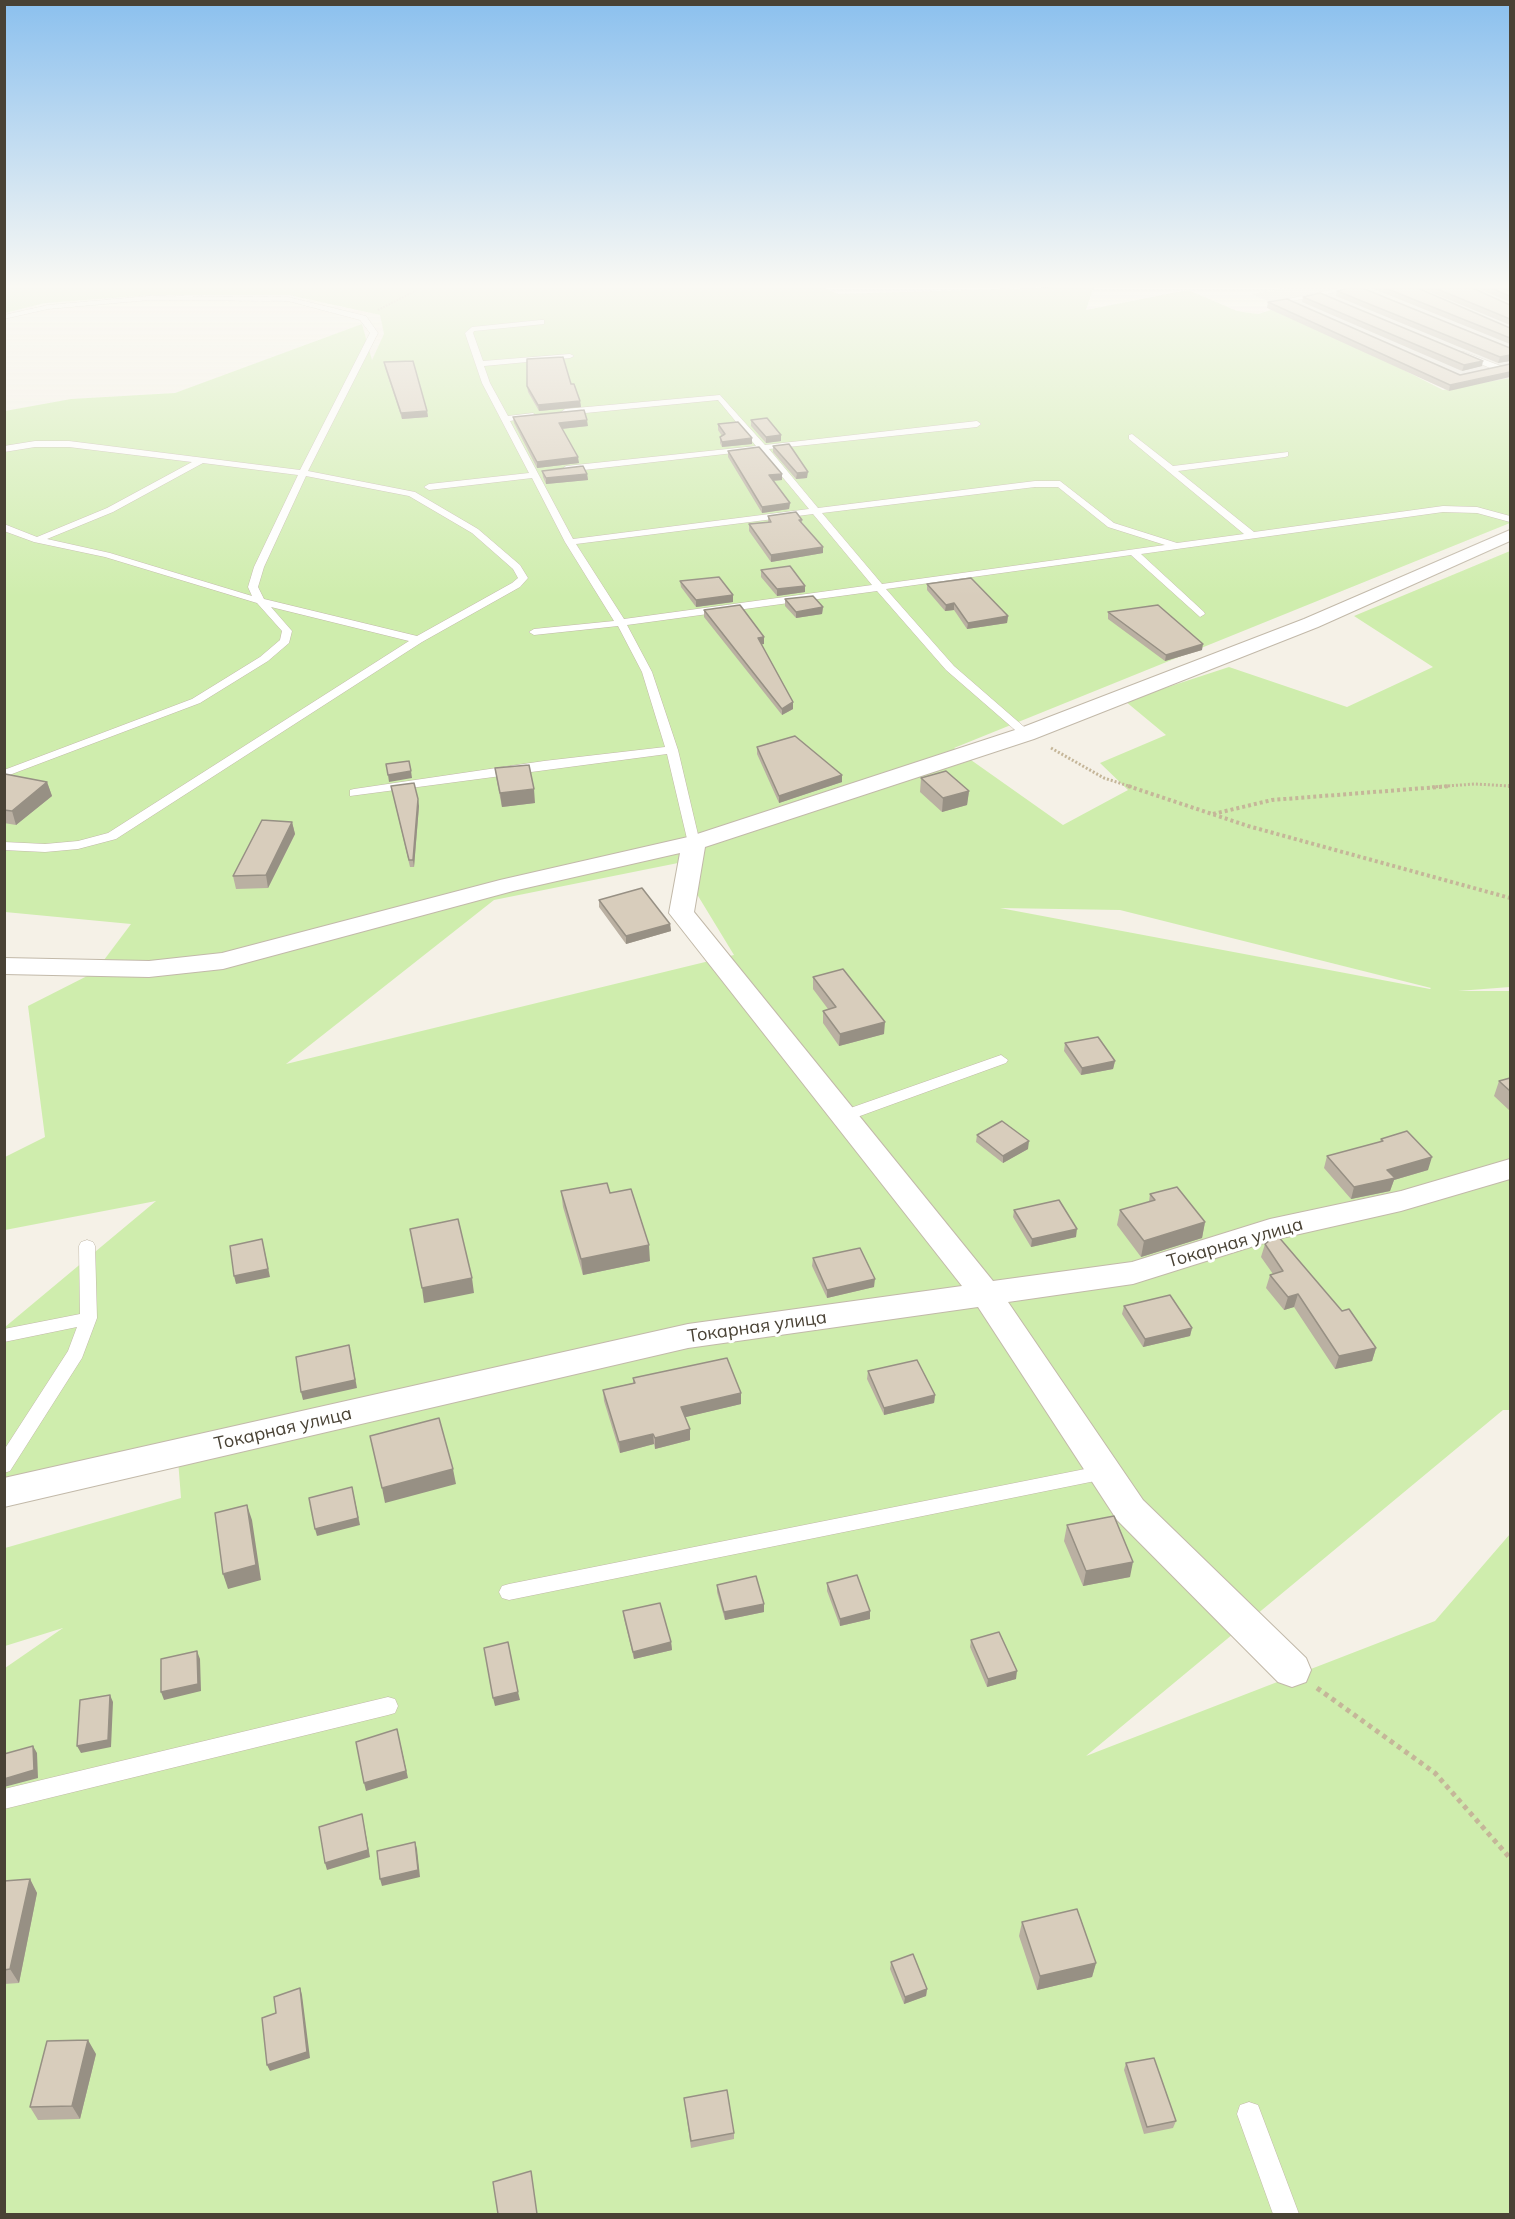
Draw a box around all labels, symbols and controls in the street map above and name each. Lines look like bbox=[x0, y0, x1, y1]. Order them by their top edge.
street label: Токарная улица bbox=[1165, 1213, 1305, 1273]
street label: Токарная улица bbox=[686, 1307, 828, 1347]
street label: Токарная улица bbox=[212, 1403, 354, 1455]

